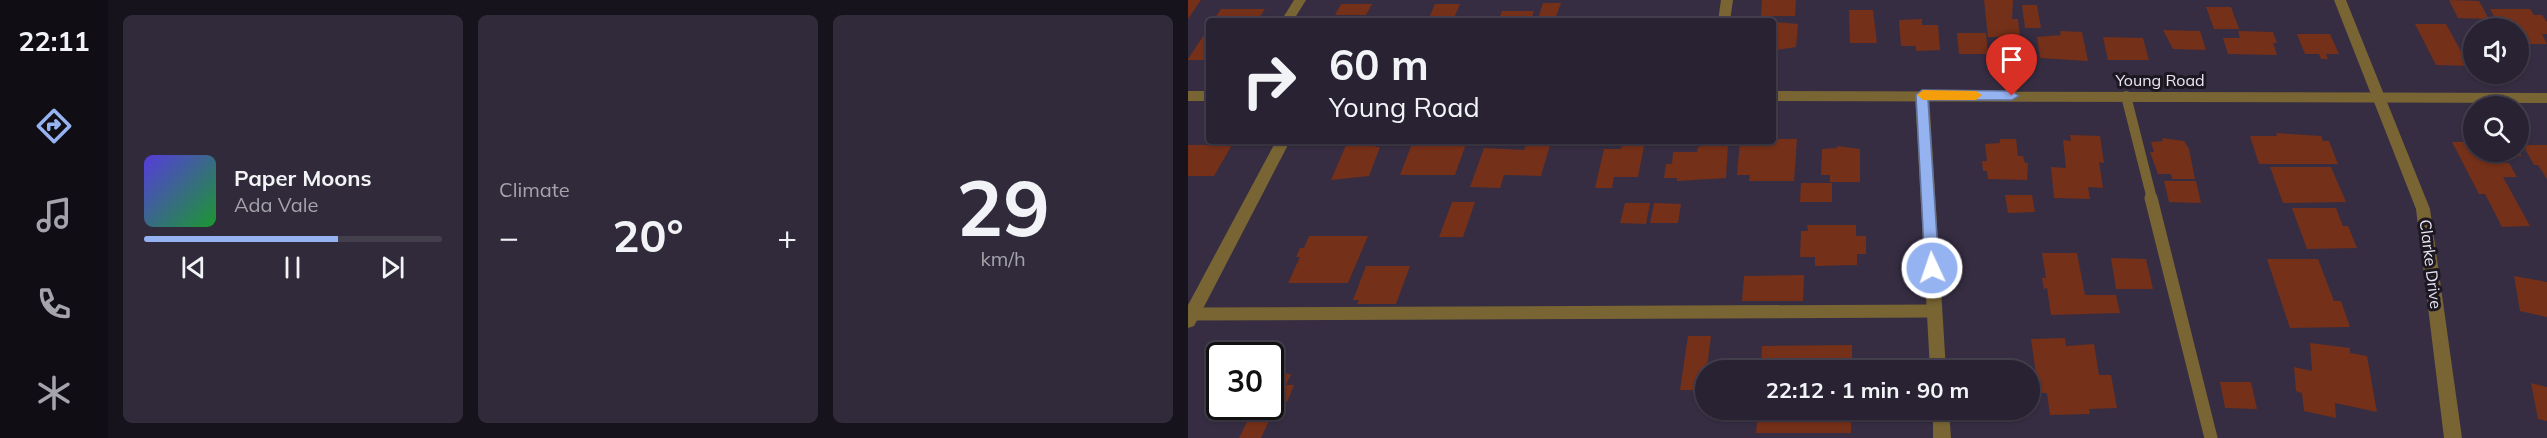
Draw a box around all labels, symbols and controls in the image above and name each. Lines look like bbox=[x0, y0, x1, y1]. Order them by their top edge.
map controls bbox=[2463, 18, 2529, 162]
button: sound bbox=[2463, 18, 2529, 84]
text: 22:11 bbox=[18, 24, 90, 58]
pin bbox=[1986, 34, 2037, 96]
text: 60 m bbox=[1329, 38, 1429, 91]
icon: right bbox=[1230, 42, 1308, 120]
icon: arrive bbox=[1995, 43, 2028, 76]
street label: Young Road bbox=[2114, 70, 2205, 90]
text: Young Road bbox=[1329, 90, 1480, 124]
button: search bbox=[2463, 96, 2529, 162]
icon: directions bbox=[33, 105, 75, 147]
text: 29 bbox=[956, 158, 1050, 256]
text: Paper Moons bbox=[234, 164, 372, 192]
text: Climate bbox=[499, 177, 570, 202]
text: Ada Vale bbox=[234, 192, 318, 217]
icon: music bbox=[33, 194, 75, 236]
text: 20° bbox=[612, 207, 684, 263]
text: − bbox=[499, 216, 519, 257]
text: + bbox=[777, 216, 797, 257]
street label: Clarke Drive bbox=[2416, 218, 2446, 310]
position arrow bbox=[1900, 236, 1964, 300]
text: km/h bbox=[980, 246, 1026, 271]
icon: previous bbox=[177, 251, 210, 284]
icon: pause bbox=[276, 251, 309, 284]
icon: next bbox=[376, 251, 409, 284]
icon: phone bbox=[33, 283, 75, 325]
speed limit sign: 30 bbox=[1206, 342, 1284, 420]
icon: climate bbox=[33, 372, 75, 414]
text: 22:12 · 1 min · 90 m bbox=[1766, 376, 1969, 404]

